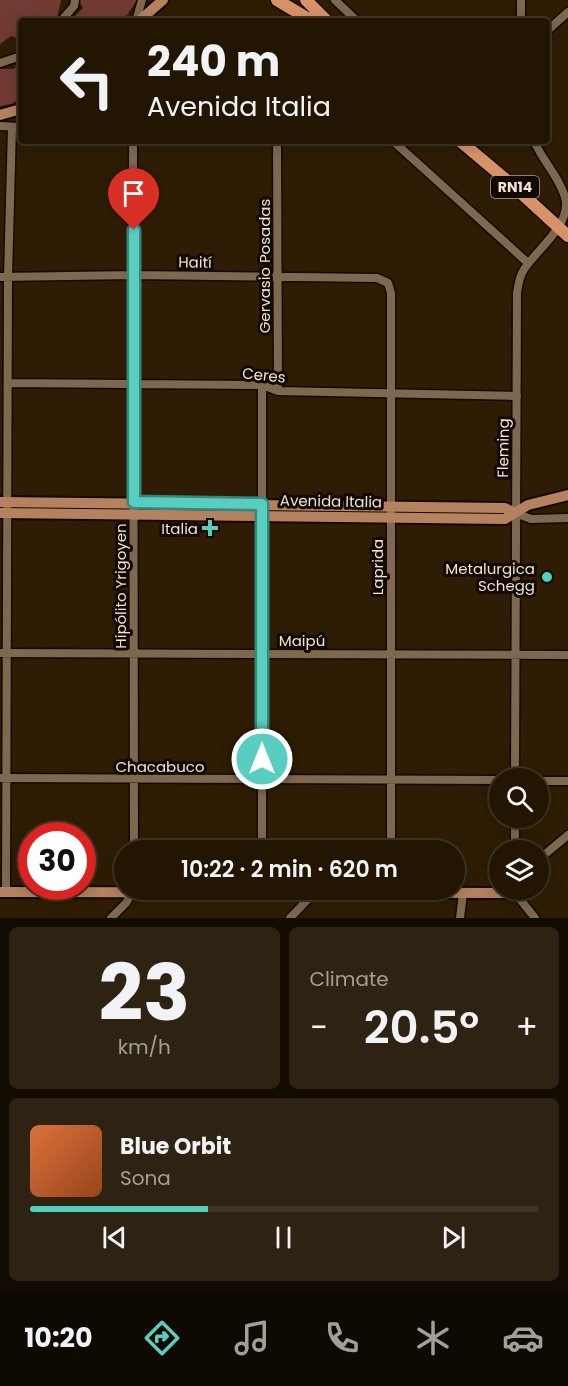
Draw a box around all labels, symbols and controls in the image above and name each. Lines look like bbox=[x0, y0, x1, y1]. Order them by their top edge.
text: 240 m bbox=[147, 32, 280, 91]
icon: left bbox=[48, 42, 126, 120]
text: Avenida Italia bbox=[147, 88, 331, 125]
pin bbox=[108, 168, 159, 230]
road number: RN14 bbox=[491, 176, 539, 198]
icon: arrive bbox=[117, 177, 150, 210]
street label: Gervasio Posadas bbox=[254, 199, 275, 333]
street label: Haití bbox=[178, 251, 212, 273]
street label: Ceres bbox=[241, 362, 287, 388]
street label: Fleming bbox=[492, 418, 514, 478]
street label: Avenida Italia bbox=[280, 490, 382, 512]
place label: Italia bbox=[161, 518, 198, 539]
marker: Italia bbox=[203, 521, 217, 535]
street label: Hipólito Yrigoyen bbox=[110, 523, 131, 649]
street label: Laprida bbox=[367, 539, 388, 595]
place label: Metalurgica Schegg bbox=[445, 558, 535, 596]
marker: Metalurgica Schegg bbox=[540, 570, 554, 584]
street label: Maipú bbox=[279, 630, 325, 651]
position arrow bbox=[230, 727, 294, 791]
street label: Chacabuco bbox=[115, 756, 205, 777]
map controls bbox=[489, 768, 549, 900]
button: search bbox=[489, 768, 549, 828]
speed limit sign: 30 bbox=[18, 822, 96, 900]
button: layers bbox=[489, 840, 549, 900]
text: 10:22 · 2 min · 620 m bbox=[181, 854, 398, 885]
text: 23 bbox=[98, 938, 190, 1047]
text: Climate bbox=[310, 965, 389, 993]
text: 20.5° bbox=[364, 996, 479, 1059]
text: − bbox=[310, 1004, 328, 1051]
text: + bbox=[515, 1004, 538, 1051]
text: km/h bbox=[118, 1033, 171, 1061]
text: Blue Orbit bbox=[120, 1131, 231, 1162]
text: Sona bbox=[120, 1164, 171, 1192]
icon: previous bbox=[98, 1221, 131, 1254]
icon: pause bbox=[267, 1221, 300, 1254]
icon: next bbox=[437, 1221, 470, 1254]
icon: directions bbox=[141, 1317, 183, 1359]
icon: music bbox=[231, 1317, 273, 1359]
icon: phone bbox=[321, 1317, 363, 1359]
icon: climate bbox=[412, 1317, 454, 1359]
icon: car bbox=[502, 1317, 544, 1359]
text: 10:20 bbox=[24, 1319, 93, 1356]

